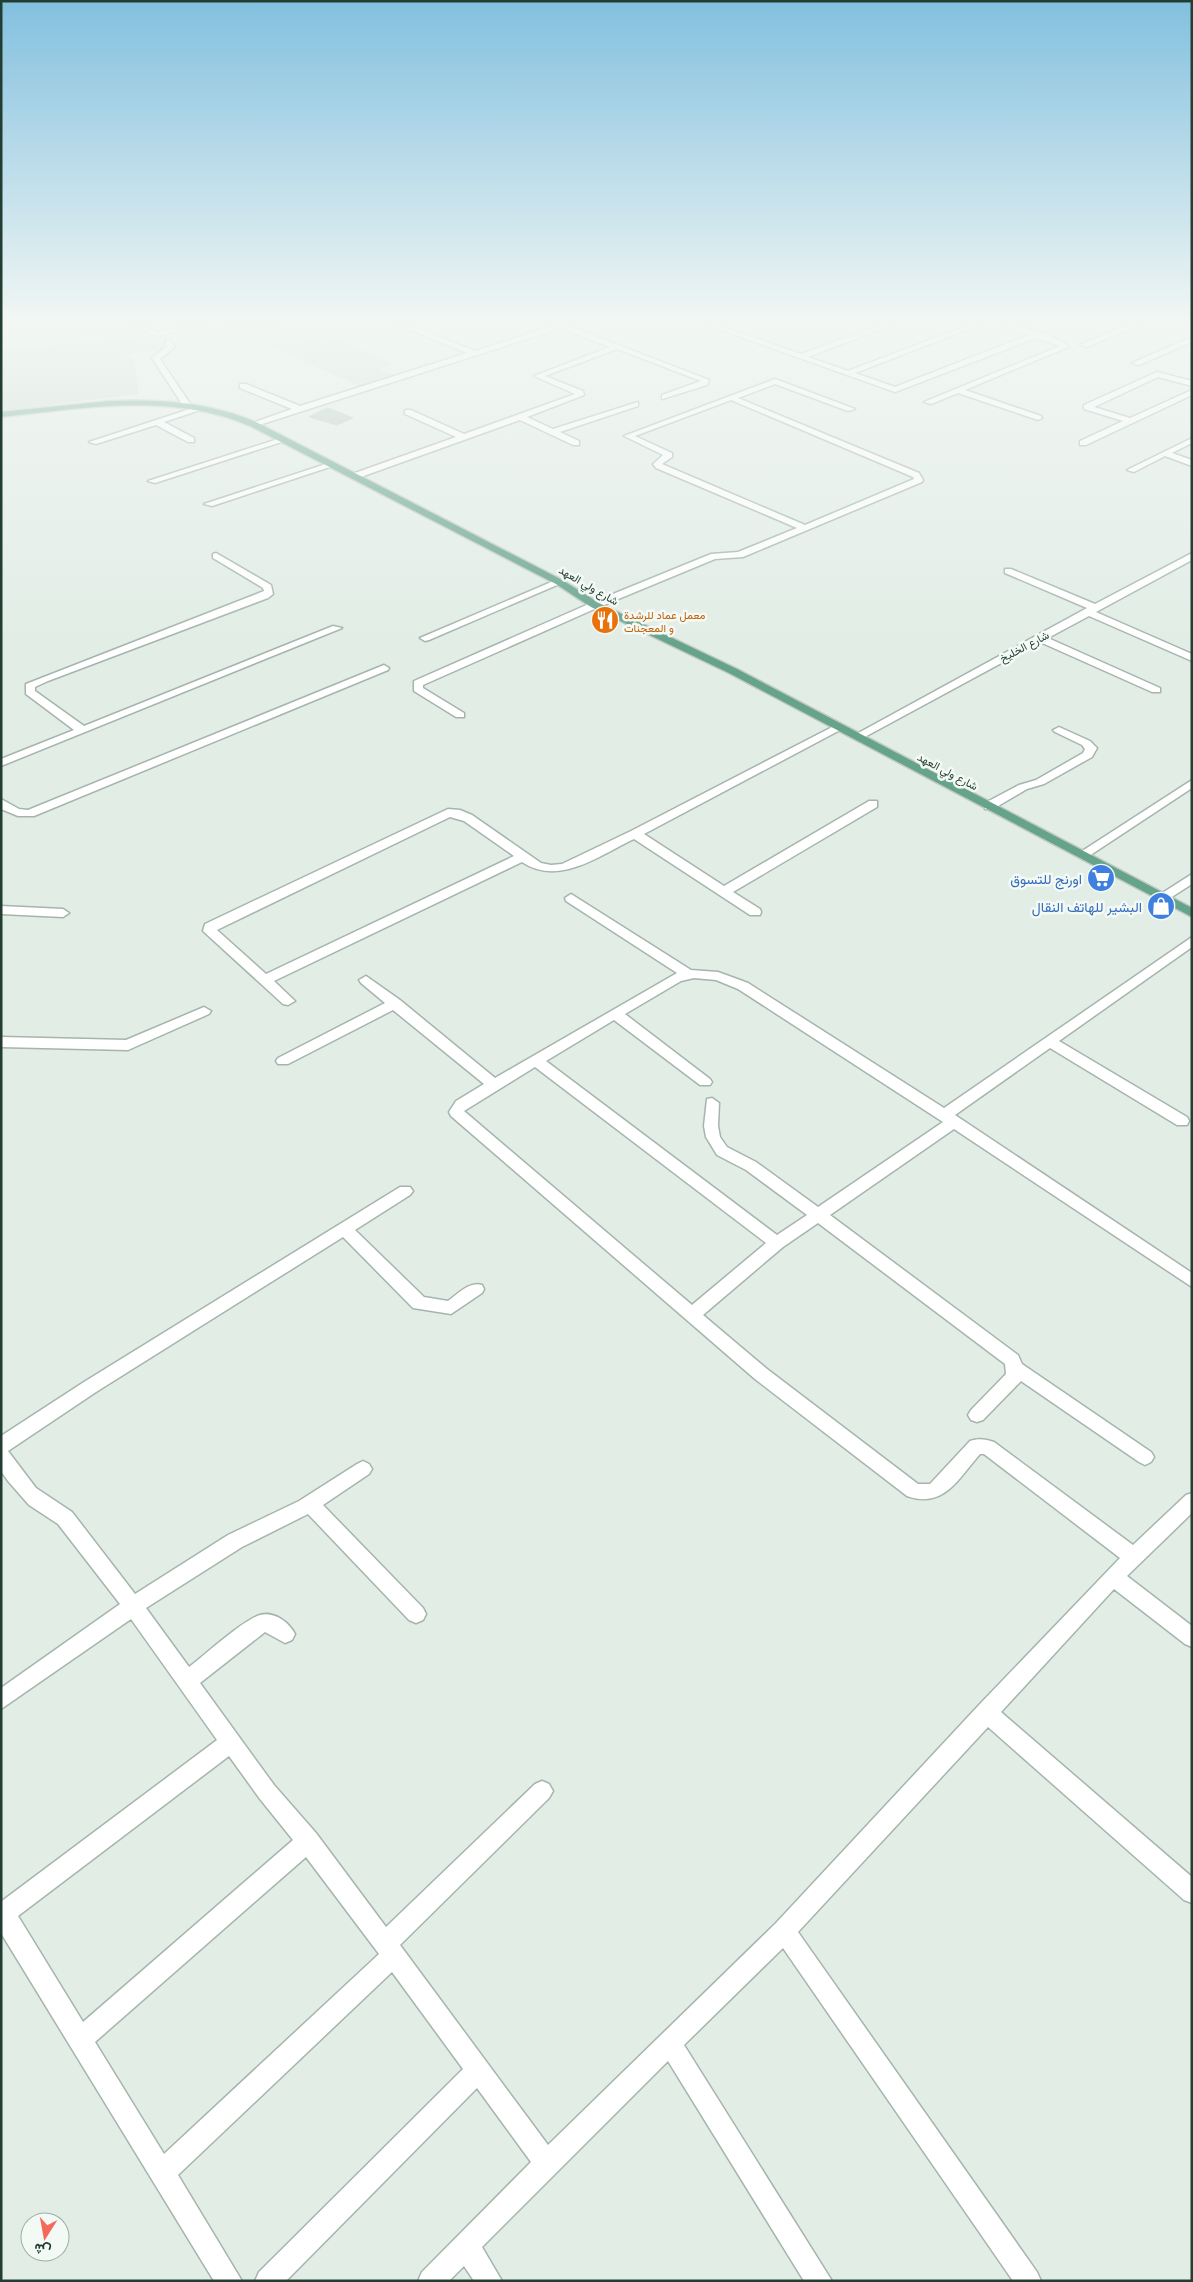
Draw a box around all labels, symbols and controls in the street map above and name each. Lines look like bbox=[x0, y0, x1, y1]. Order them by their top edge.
street label: شارع ولي العهد bbox=[555, 562, 622, 611]
restaurant icon: معمل عماد للرشدة و المعجنات bbox=[590, 605, 620, 635]
place label: معمل عماد للرشدة و المعجنات bbox=[624, 607, 706, 635]
street label: شارع الخليخ bbox=[997, 627, 1052, 666]
street label: شارع ولي العهد bbox=[914, 749, 981, 796]
supermarket icon: اورنج للتسوق bbox=[1086, 863, 1116, 893]
place label: اورنج للتسوق bbox=[1010, 869, 1082, 890]
shop icon: البشير للهاتف النقال bbox=[1146, 891, 1176, 921]
place label: البشير للهاتف النقال bbox=[1032, 897, 1142, 917]
north arrow bbox=[20, 2212, 70, 2262]
text: ش bbox=[32, 2239, 52, 2261]

